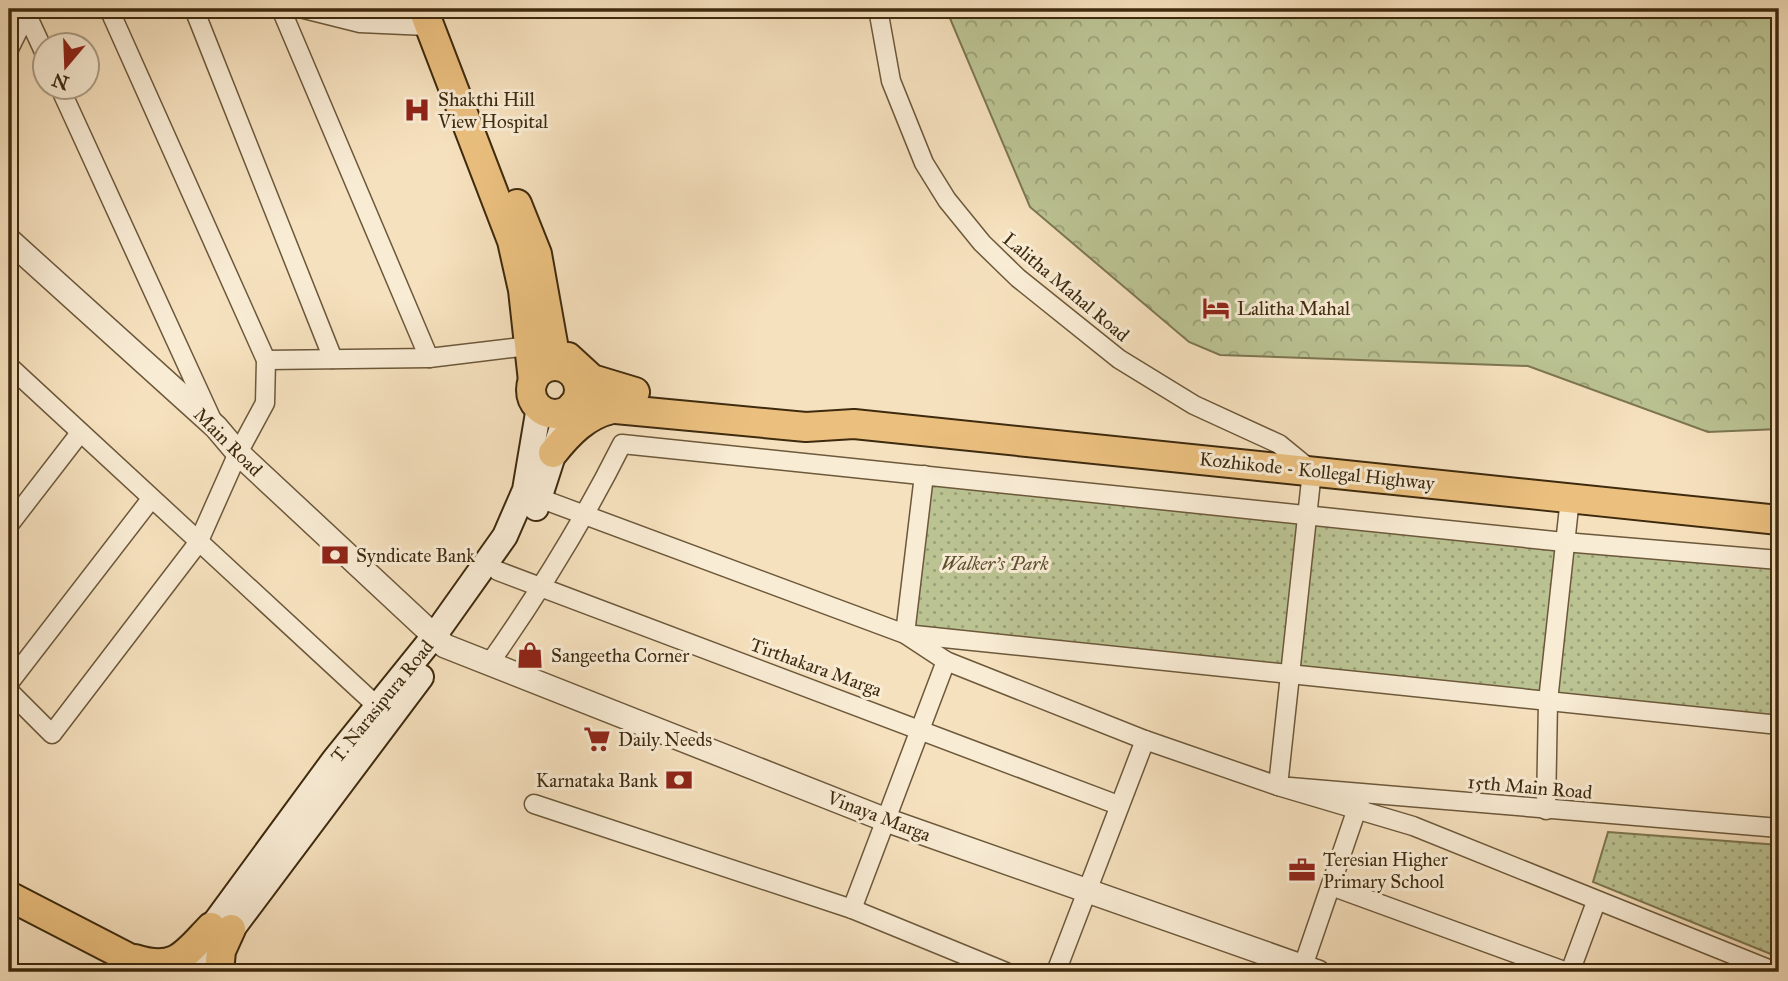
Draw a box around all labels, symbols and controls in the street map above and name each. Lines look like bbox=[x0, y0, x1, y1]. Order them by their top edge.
north arrow bbox=[32, 32, 102, 102]
text: N bbox=[49, 68, 72, 95]
place label: Shakthi Hill View Hospital bbox=[437, 88, 549, 133]
hospital icon: Shakthi Hill View Hospital bbox=[402, 95, 432, 125]
street label: Lalitha Mahal Road bbox=[998, 228, 1134, 347]
hotel icon: Lalitha Mahal bbox=[1201, 293, 1231, 323]
place label: Lalitha Mahal bbox=[1237, 297, 1351, 320]
street label: Main Road bbox=[189, 403, 267, 481]
street label: Kozhikode - Kollegal Highway bbox=[1198, 447, 1437, 496]
bank icon: Syndicate Bank bbox=[320, 540, 350, 570]
place label: Syndicate Bank bbox=[356, 544, 475, 567]
park label: Walker's Park bbox=[941, 552, 1049, 575]
street label: Tirthakara Marga bbox=[747, 633, 886, 703]
street label: T. Narasipura Road bbox=[326, 635, 439, 767]
shop icon: Sangeetha Corner bbox=[515, 640, 545, 670]
place label: Sangeetha Corner bbox=[551, 644, 690, 668]
supermarket icon: Daily Needs bbox=[582, 724, 612, 754]
place label: Daily Needs bbox=[618, 728, 712, 751]
bank icon: Karnataka Bank bbox=[664, 765, 694, 795]
place label: Karnataka Bank bbox=[536, 769, 658, 792]
street label: 15th Main Road bbox=[1467, 770, 1594, 804]
street label: Vinaya Marga bbox=[823, 785, 935, 848]
place label: Teresian Higher Primary School bbox=[1323, 848, 1449, 893]
office icon: Teresian Higher Primary School bbox=[1287, 855, 1317, 885]

